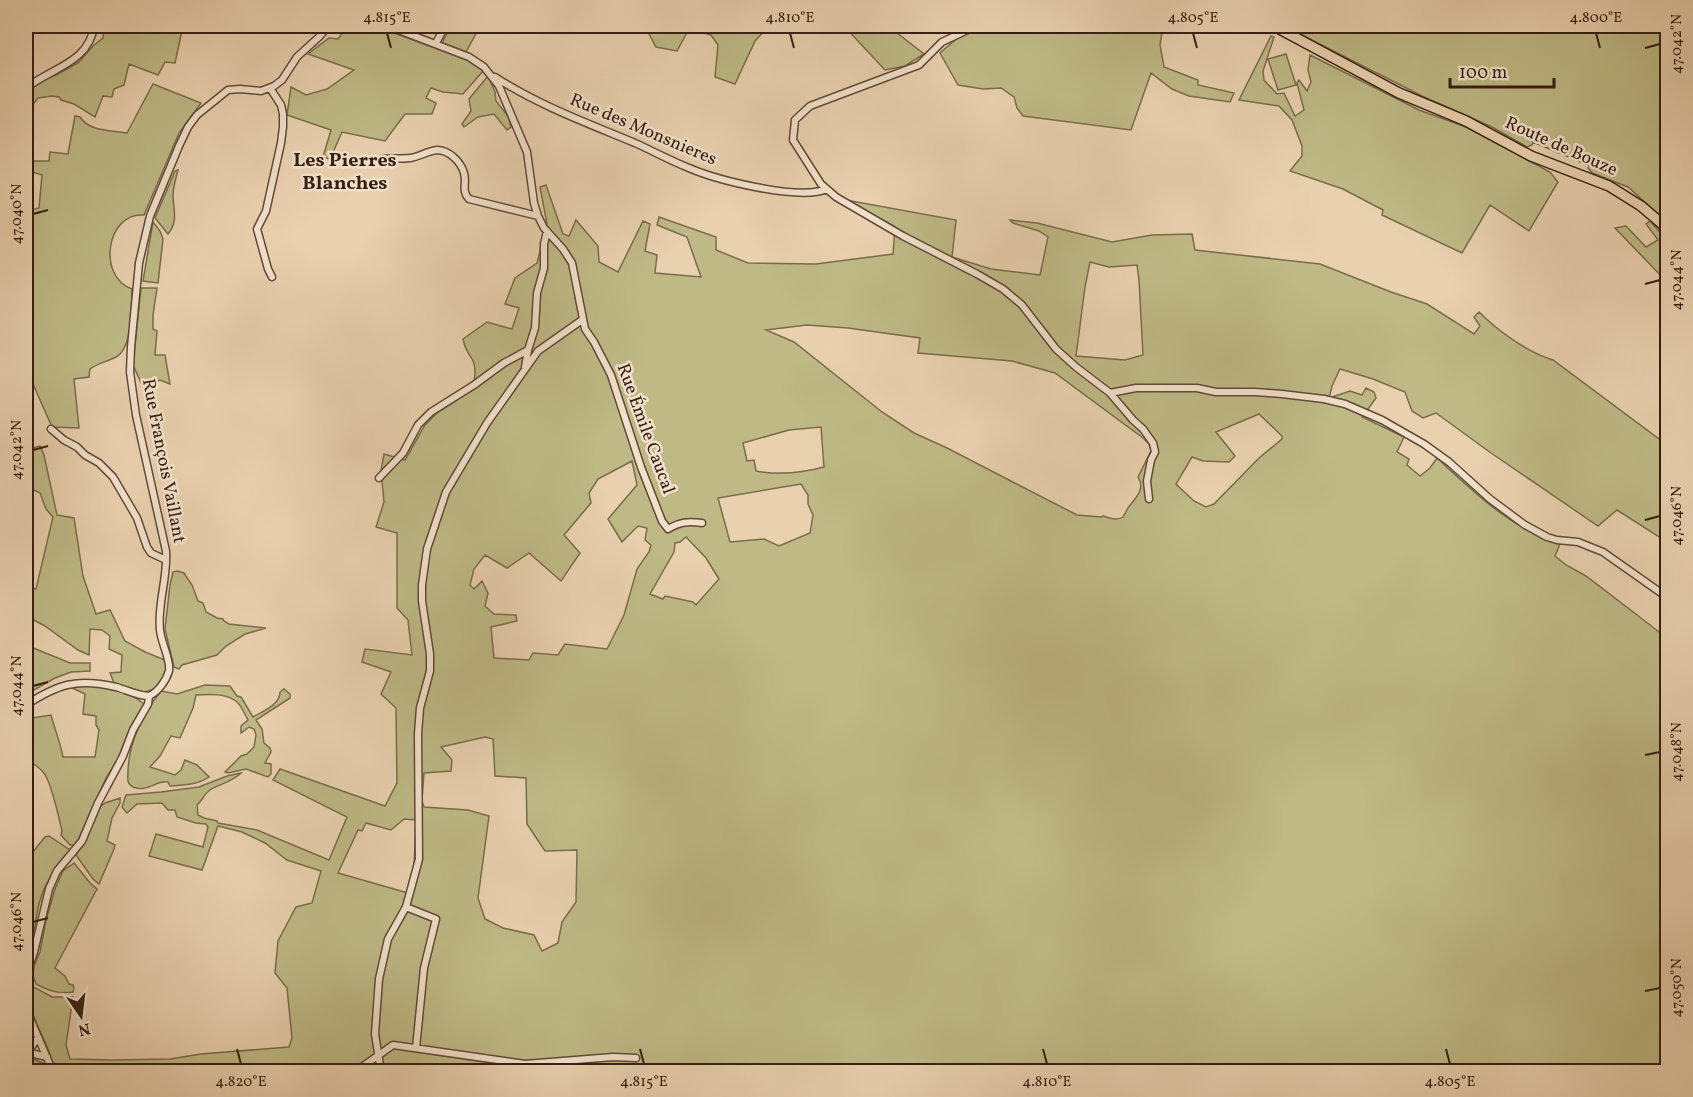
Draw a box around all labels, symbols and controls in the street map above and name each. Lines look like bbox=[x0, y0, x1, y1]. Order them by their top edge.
text: 4.815°E bbox=[363, 8, 411, 29]
text: 4.810°E bbox=[765, 8, 815, 29]
text: 4.805°E bbox=[1168, 8, 1218, 29]
text: 4.800°E bbox=[1570, 8, 1622, 29]
text: 47.042°N bbox=[1667, 14, 1688, 74]
scale bar bbox=[1450, 51, 1554, 89]
text: 100 m bbox=[1459, 61, 1508, 86]
street label: Rue des Monsnieres bbox=[566, 88, 720, 172]
street label: Route de Bouze bbox=[1501, 111, 1621, 183]
district label: Les Pierres Blanches bbox=[293, 147, 397, 198]
text: 47.040°N bbox=[7, 183, 28, 245]
text: 47.044°N bbox=[1667, 249, 1688, 311]
street label: Rue Émile Caucal bbox=[610, 360, 680, 498]
street label: Rue François Vaillant bbox=[135, 377, 191, 545]
text: 47.042°N bbox=[7, 420, 28, 480]
text: 47.046°N bbox=[1667, 486, 1688, 546]
text: 47.044°N bbox=[7, 655, 28, 717]
text: 47.048°N bbox=[1667, 722, 1688, 782]
text: 47.046°N bbox=[7, 892, 28, 952]
text: 47.050°N bbox=[1667, 958, 1688, 1018]
north arrow bbox=[51, 986, 111, 1046]
text: N bbox=[75, 1017, 92, 1041]
text: 4.820°E bbox=[215, 1072, 267, 1093]
text: 4.815°E bbox=[620, 1072, 668, 1093]
text: 4.810°E bbox=[1022, 1072, 1072, 1093]
text: 4.805°E bbox=[1425, 1072, 1475, 1093]

